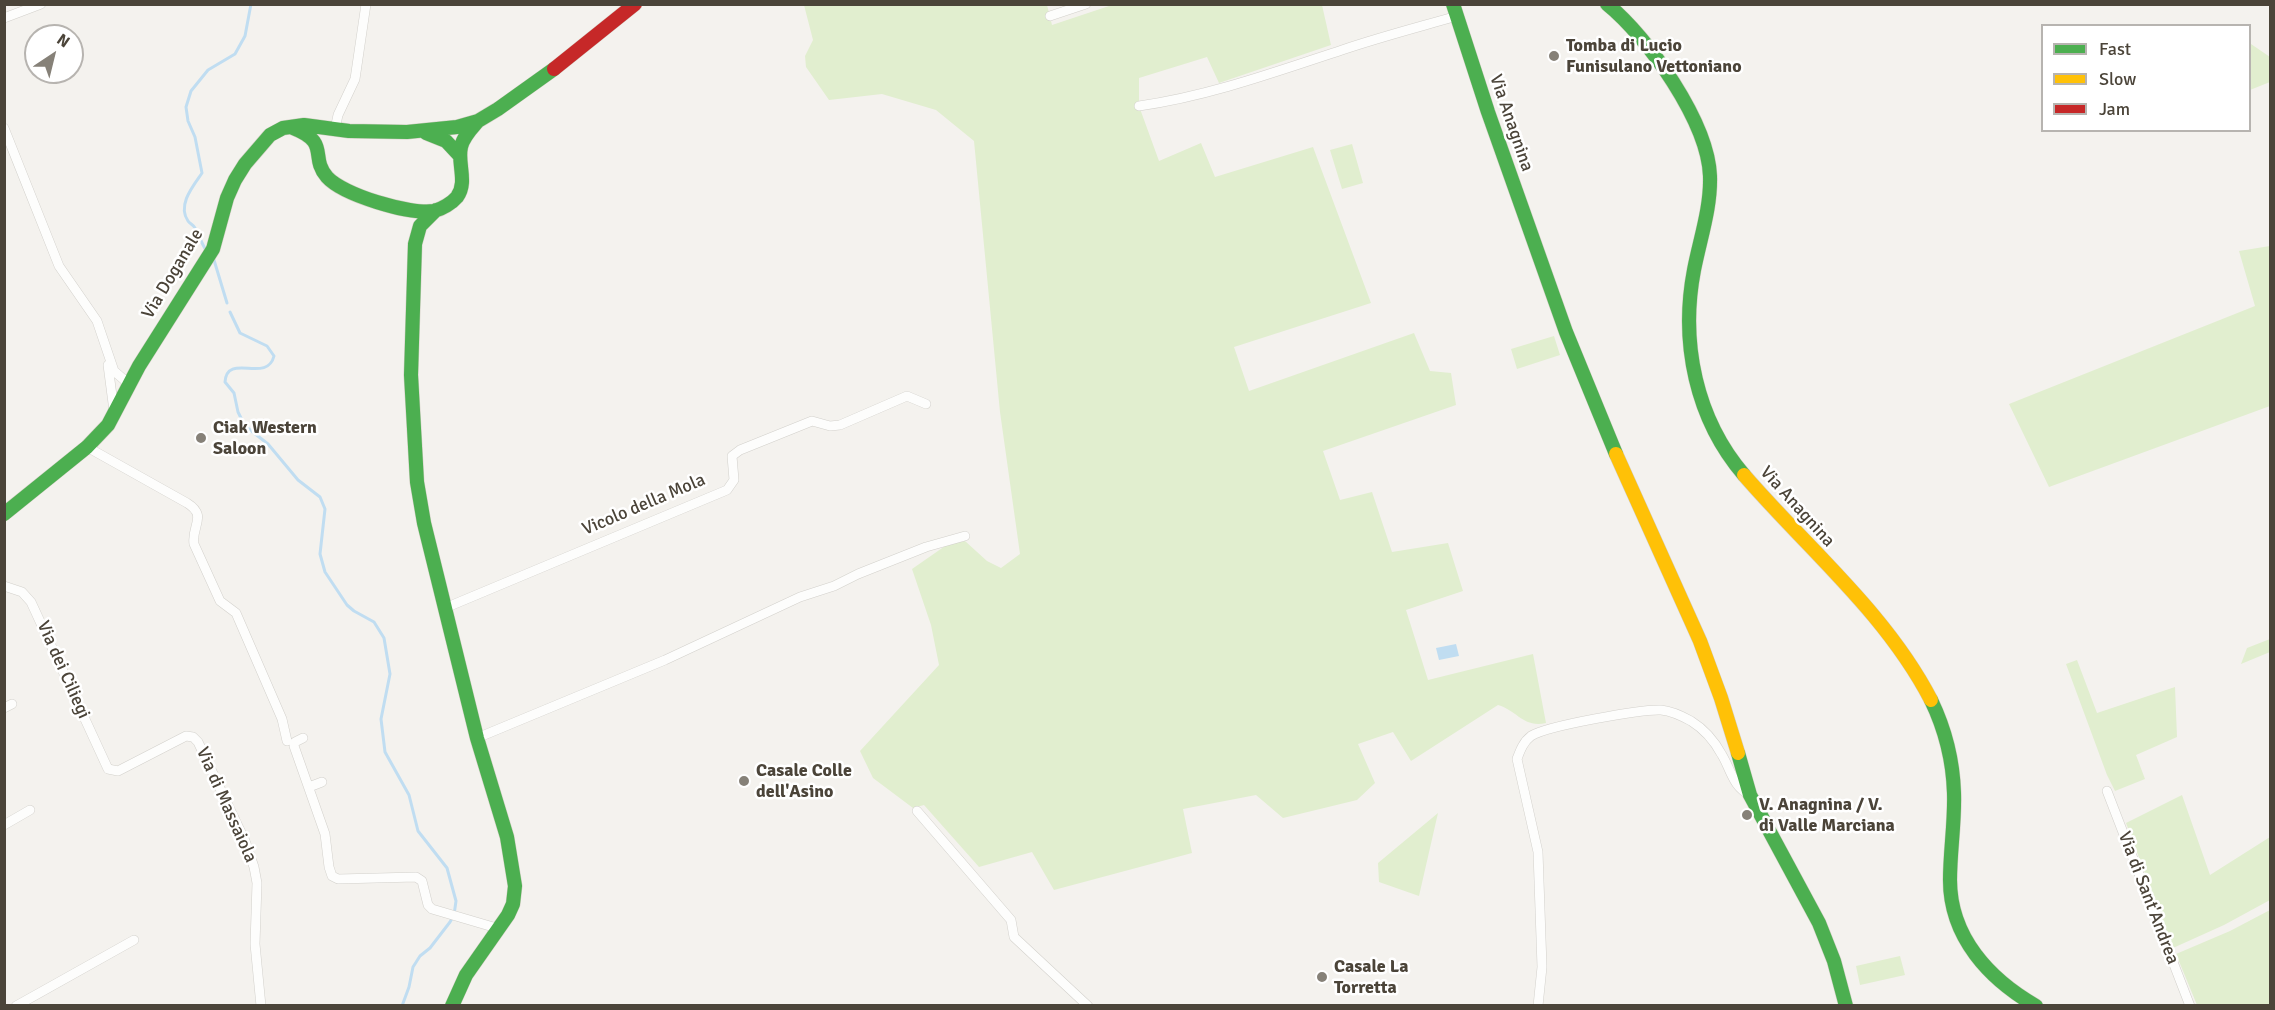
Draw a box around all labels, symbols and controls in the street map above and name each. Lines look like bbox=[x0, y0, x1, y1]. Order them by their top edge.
north arrow bbox=[24, 24, 84, 84]
legend bbox=[2041, 24, 2251, 132]
text: N bbox=[53, 30, 73, 52]
place label: Tomba di Lucio Funisulano Vettoniano bbox=[1566, 35, 1742, 78]
text: Fast bbox=[2099, 38, 2131, 60]
marker: Tomba di Lucio Funisulano Vettoniano bbox=[1547, 49, 1561, 63]
text: Slow bbox=[2099, 68, 2136, 90]
street label: Via Anagnina bbox=[1484, 72, 1538, 174]
text: Jam bbox=[2099, 98, 2130, 120]
street label: Via Doganale bbox=[138, 225, 208, 323]
place label: Ciak Western Saloon bbox=[213, 417, 317, 460]
marker: Ciak Western Saloon bbox=[194, 431, 208, 445]
street label: Via Anagnina bbox=[1755, 462, 1839, 552]
street label: Vicolo della Mola bbox=[579, 469, 709, 541]
street label: Via dei Ciliegi bbox=[32, 618, 94, 722]
street label: Via di Massaiola bbox=[191, 744, 261, 866]
place label: Casale Colle dell'Asino bbox=[756, 760, 852, 802]
marker: Casale Colle dell'Asino bbox=[737, 774, 751, 788]
place label: V. Anagnina / V. di Valle Marciana bbox=[1759, 794, 1895, 836]
marker: V. Anagnina / V. di Valle Marciana bbox=[1740, 808, 1754, 822]
street label: Via di Sant'Andrea bbox=[2113, 829, 2183, 967]
place label: Casale La Torretta bbox=[1334, 956, 1408, 998]
marker: Casale La Torretta bbox=[1315, 970, 1329, 984]

